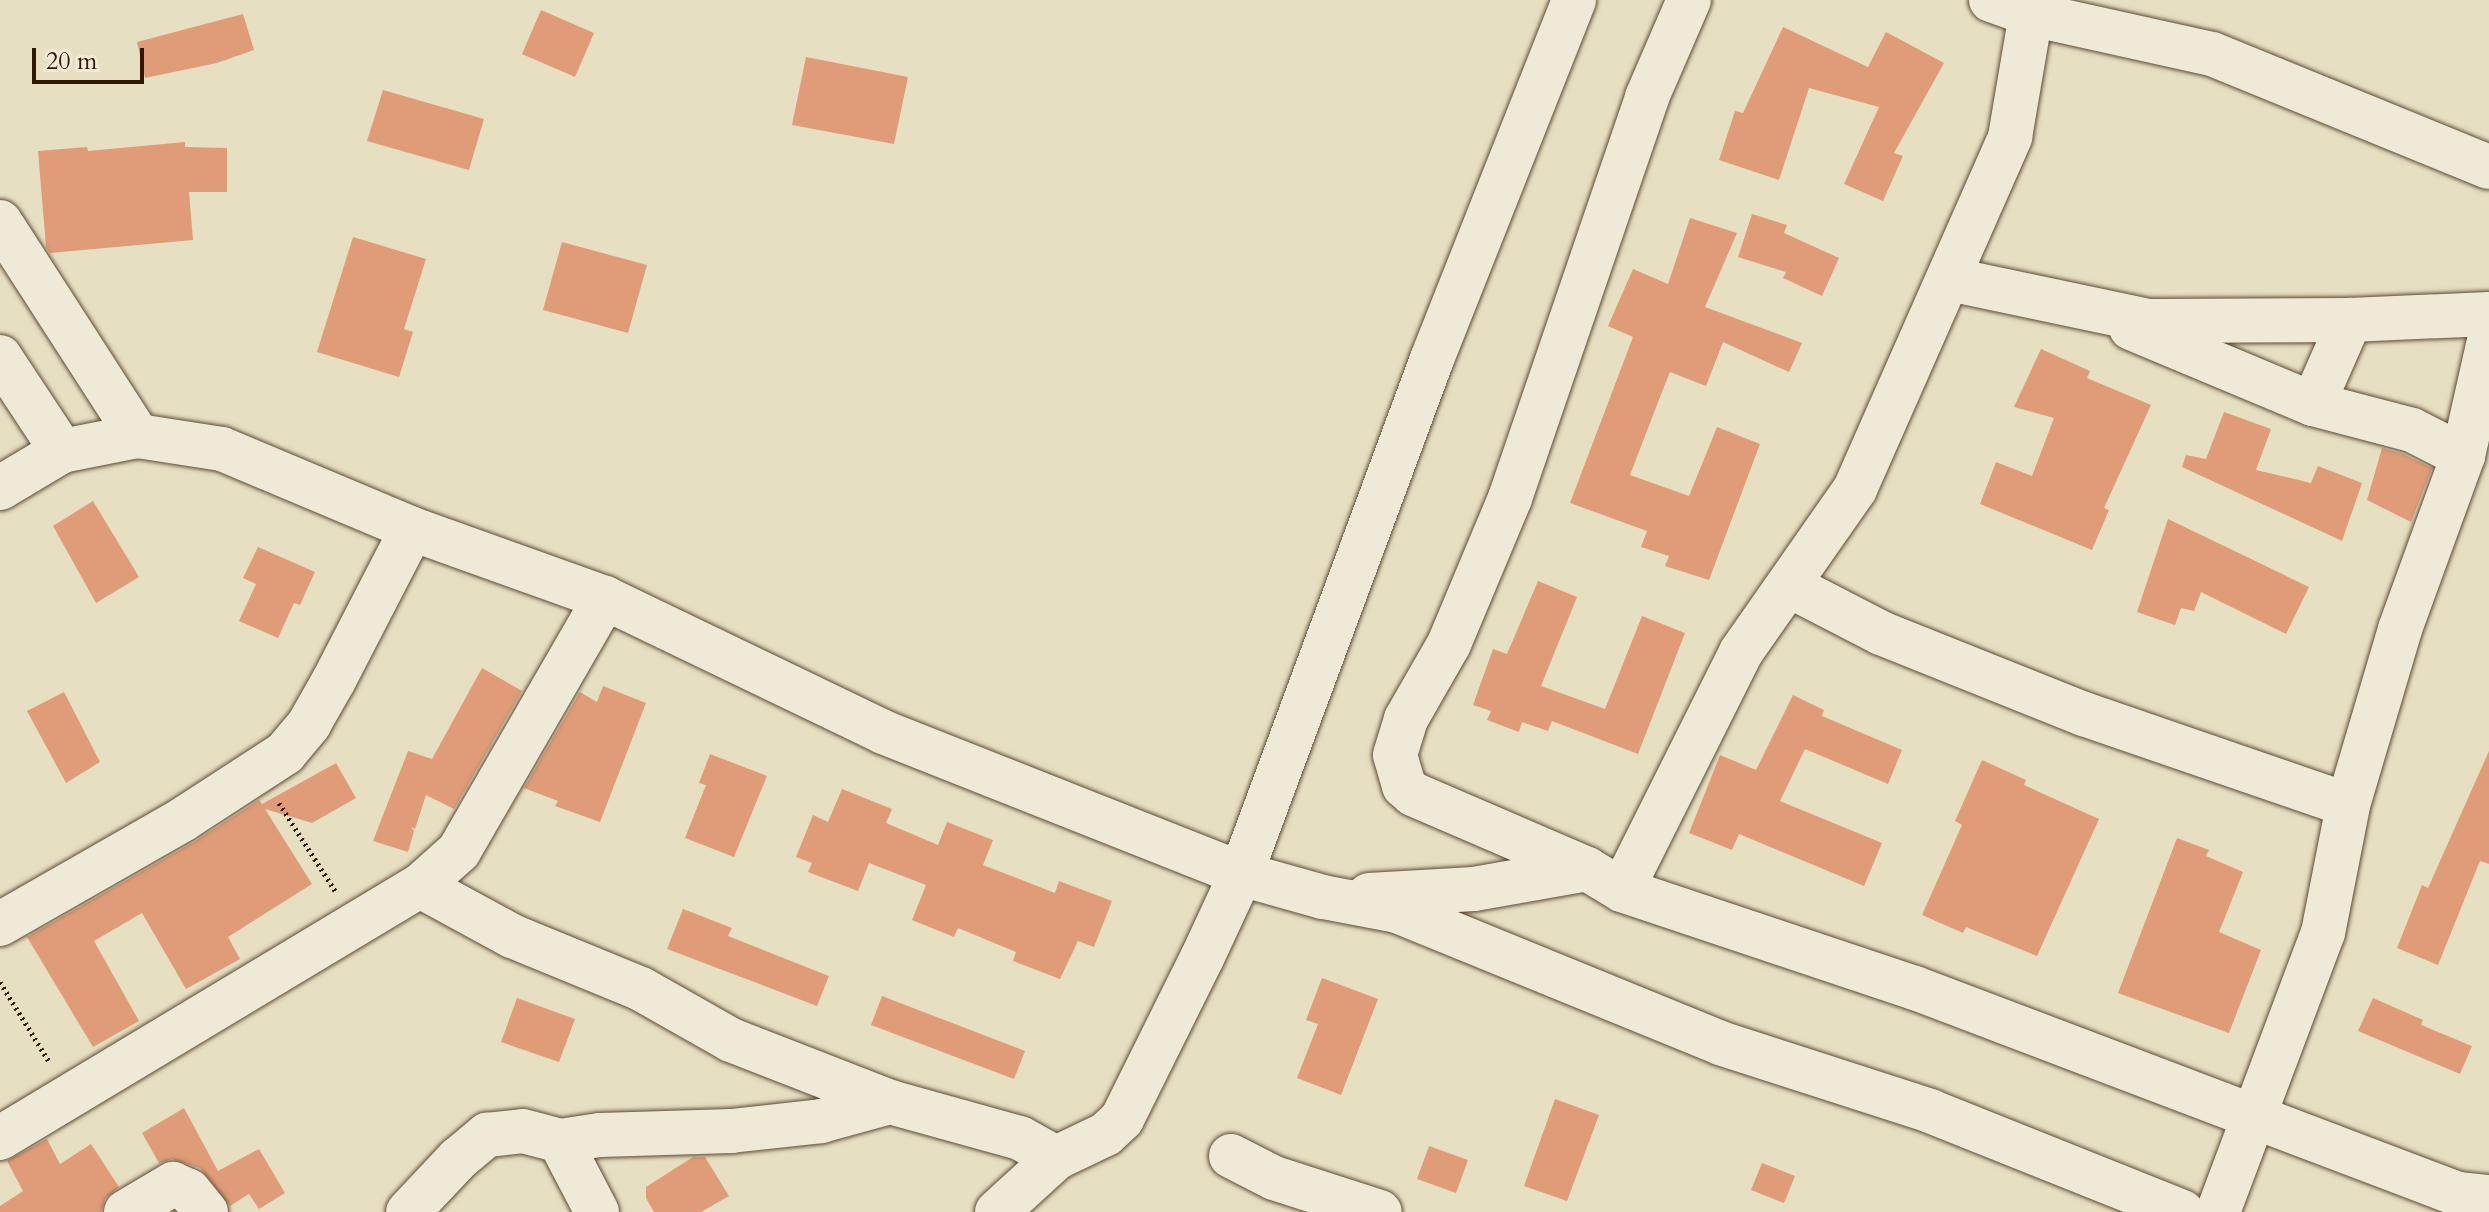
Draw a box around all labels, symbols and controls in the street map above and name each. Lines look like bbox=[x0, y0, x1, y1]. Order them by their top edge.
scale bar bbox=[36, 32, 148, 82]
text: 20 m bbox=[46, 45, 97, 78]

